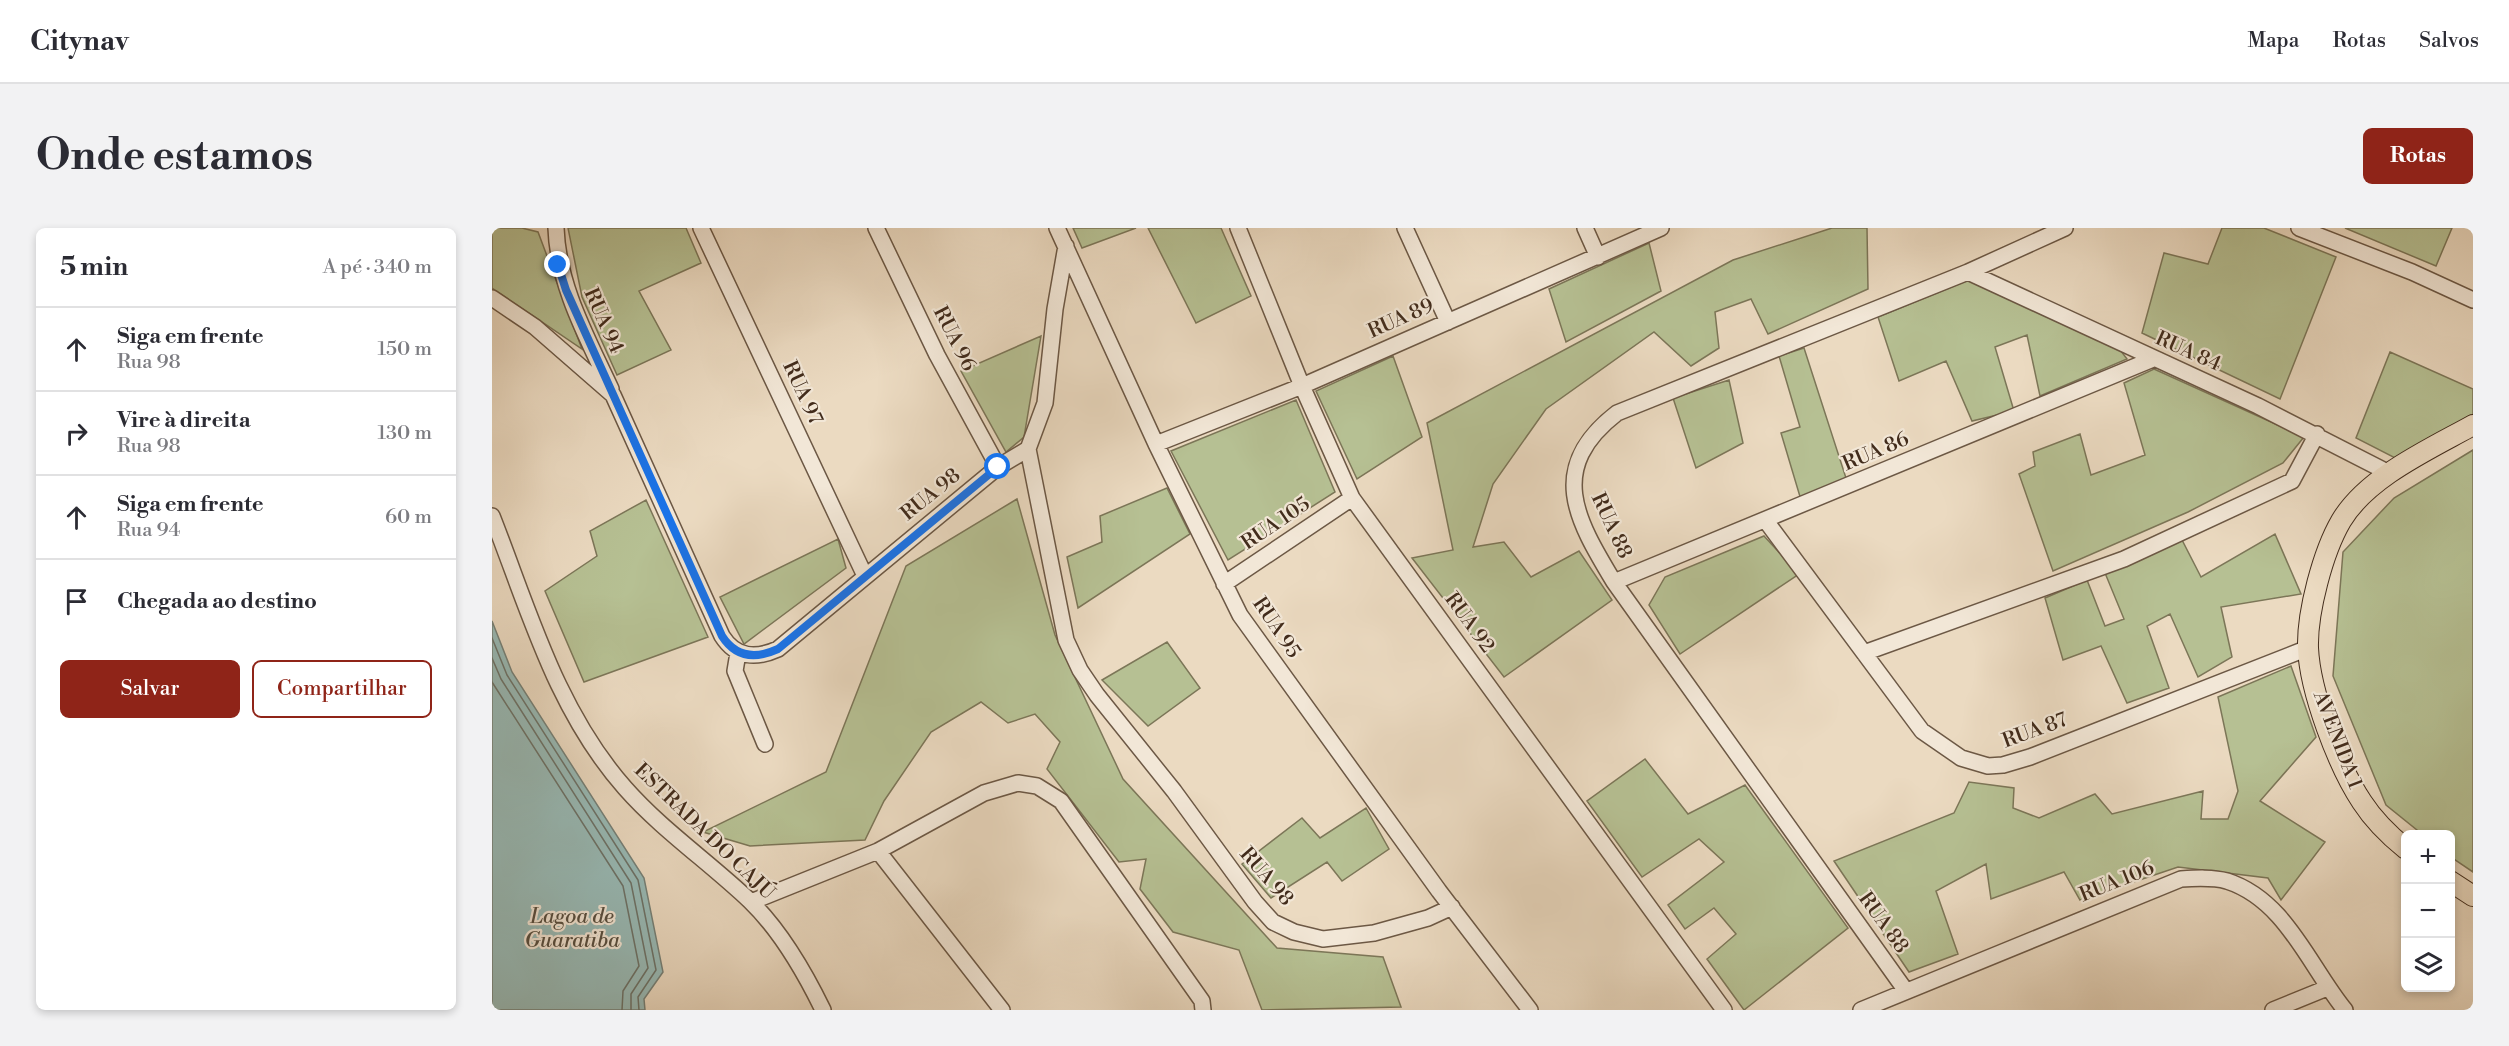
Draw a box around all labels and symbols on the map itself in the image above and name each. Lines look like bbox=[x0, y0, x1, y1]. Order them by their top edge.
route end bbox=[544, 251, 570, 277]
street label: RUA 94 bbox=[578, 284, 629, 358]
street label: RUA 89 bbox=[1364, 293, 1438, 345]
street label: RUA 96 bbox=[927, 302, 981, 376]
street label: RUA 84 bbox=[2151, 326, 2225, 378]
street label: RUA 97 bbox=[776, 357, 828, 429]
street label: RUA 86 bbox=[1839, 427, 1913, 477]
route start bbox=[984, 453, 1010, 479]
street label: RUA 98 bbox=[896, 463, 966, 527]
street label: RUA 88 bbox=[1585, 489, 1637, 563]
street label: RUA 105 bbox=[1237, 492, 1315, 556]
street label: RUA 92 bbox=[1439, 588, 1499, 658]
street label: RUA 95 bbox=[1247, 593, 1305, 663]
street label: AVENIDA 1 bbox=[2307, 687, 2367, 793]
street label: RUA 87 bbox=[1999, 708, 2071, 754]
street label: ESTRADA DO CAJÚ bbox=[628, 758, 781, 906]
street label: RUA 98 bbox=[1234, 843, 1298, 911]
street label: RUA 106 bbox=[2076, 856, 2158, 908]
street label: RUA 88 bbox=[1852, 887, 1914, 959]
water label: Lagoa de Guaratiba bbox=[524, 904, 620, 954]

